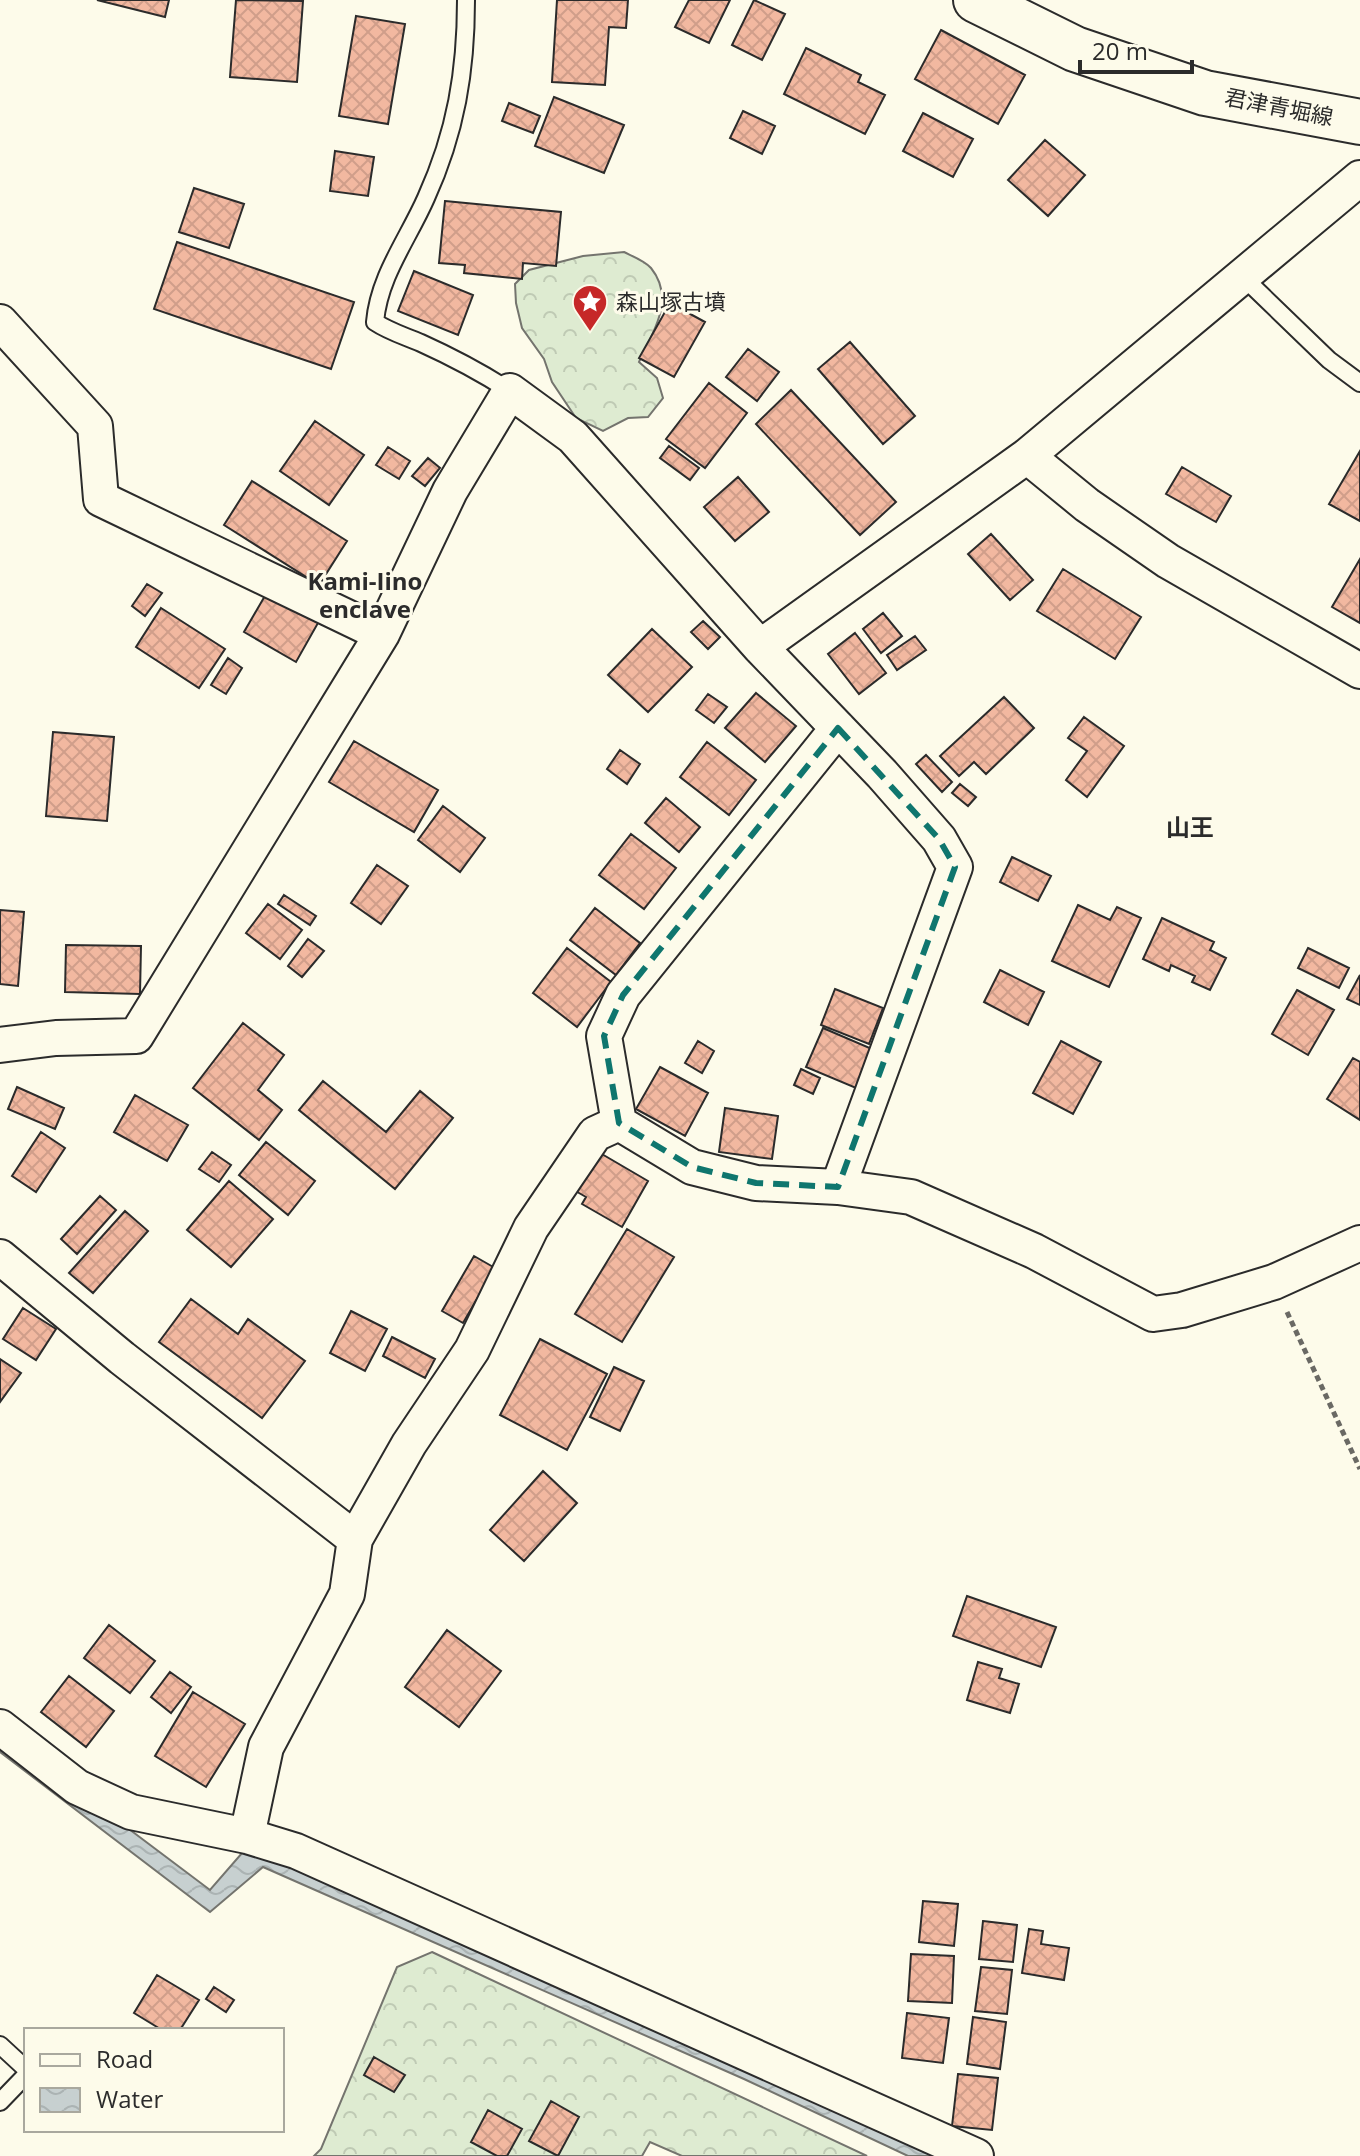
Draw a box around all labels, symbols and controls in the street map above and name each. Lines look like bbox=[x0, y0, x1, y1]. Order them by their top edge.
scale bar bbox=[1080, 24, 1192, 74]
text: 20 m bbox=[1092, 34, 1148, 67]
street label: 君津青堀線 bbox=[1222, 81, 1336, 131]
place icon: 森山塚古墳 bbox=[571, 283, 609, 333]
place label: 森山塚古墳 bbox=[616, 286, 726, 316]
district label: Kami-Iino enclave bbox=[308, 564, 422, 625]
district label: 山王 bbox=[1166, 810, 1214, 843]
legend bbox=[24, 2028, 284, 2132]
text: Road bbox=[96, 2042, 153, 2075]
text: Water bbox=[96, 2082, 164, 2115]

